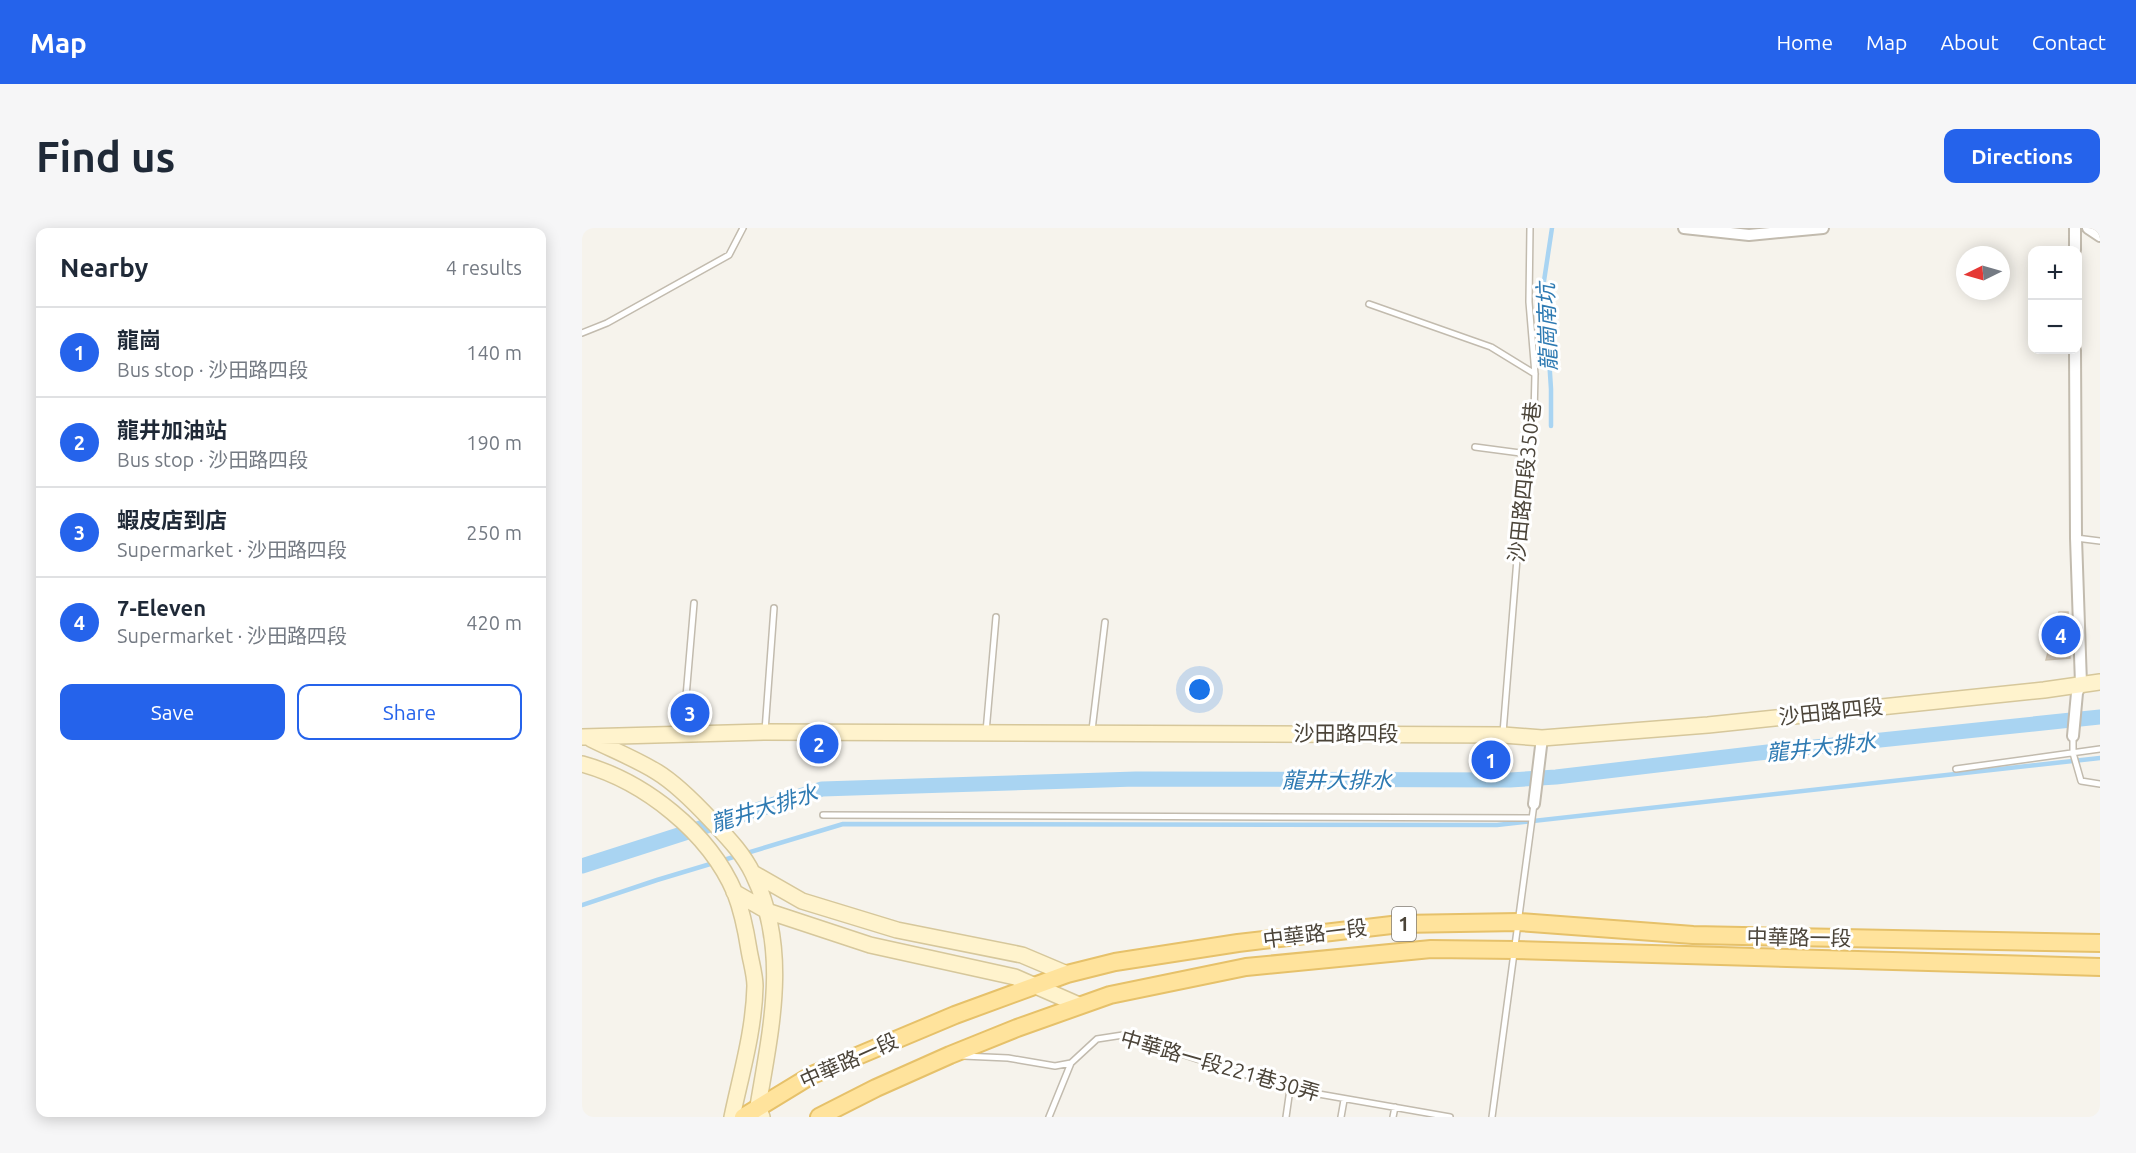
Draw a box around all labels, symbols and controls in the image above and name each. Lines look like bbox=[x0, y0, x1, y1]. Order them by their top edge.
text: Map bbox=[30, 27, 87, 58]
text: Home bbox=[1776, 30, 1833, 54]
text: Map bbox=[1866, 30, 1907, 54]
text: About bbox=[1940, 30, 1999, 54]
text: Contact bbox=[2032, 30, 2106, 54]
button: Directions bbox=[1944, 129, 2100, 183]
text: Find us bbox=[36, 133, 175, 180]
north arrow bbox=[1956, 246, 2010, 300]
map controls bbox=[2028, 246, 2082, 354]
button: + bbox=[2028, 246, 2082, 300]
text: Nearby bbox=[60, 253, 148, 282]
text: 4 results bbox=[446, 256, 522, 279]
water label: 龍崗南坑 bbox=[1532, 280, 1561, 371]
button: − bbox=[2028, 300, 2082, 354]
text: 龍崗 bbox=[117, 327, 161, 352]
text: 1 bbox=[74, 341, 85, 364]
text: 140 m bbox=[466, 341, 522, 364]
text: Bus stop · 沙田路四段 bbox=[117, 358, 308, 381]
street label: 沙田路四段350巷 bbox=[1504, 400, 1544, 563]
text: 龍井加油站 bbox=[117, 417, 227, 442]
text: 2 bbox=[74, 431, 85, 454]
text: 190 m bbox=[466, 431, 522, 454]
text: Bus stop · 沙田路四段 bbox=[117, 448, 308, 471]
text: 蝦皮店到店 bbox=[117, 507, 227, 532]
text: 3 bbox=[74, 521, 85, 544]
text: 250 m bbox=[466, 521, 522, 544]
text: Supermarket · 沙田路四段 bbox=[117, 538, 347, 561]
text: 7-Eleven bbox=[117, 595, 206, 620]
text: 4 bbox=[74, 611, 85, 634]
text: 420 m bbox=[466, 611, 522, 634]
pin: 4 bbox=[2042, 612, 2080, 658]
text: Supermarket · 沙田路四段 bbox=[117, 624, 347, 647]
your location bbox=[1185, 675, 1214, 704]
button: Save bbox=[60, 684, 285, 740]
button: Share bbox=[297, 684, 522, 740]
pin: 3 bbox=[670, 690, 710, 736]
street label: 沙田路四段 bbox=[1777, 694, 1884, 728]
street label: 沙田路四段 bbox=[1294, 721, 1399, 745]
pin: 2 bbox=[800, 722, 838, 766]
water label: 龍井大排水 bbox=[1765, 728, 1878, 765]
pin: 1 bbox=[1472, 738, 1510, 782]
water label: 龍井大排水 bbox=[1282, 767, 1393, 792]
water label: 龍井大排水 bbox=[708, 779, 821, 836]
road number: 1 bbox=[1392, 907, 1416, 941]
street label: 中華路一段 bbox=[1261, 915, 1368, 951]
street label: 中華路一段 bbox=[1746, 924, 1852, 950]
street label: 中華路一段221巷30弄 bbox=[1118, 1025, 1323, 1105]
street label: 中華路一段 bbox=[796, 1028, 901, 1092]

